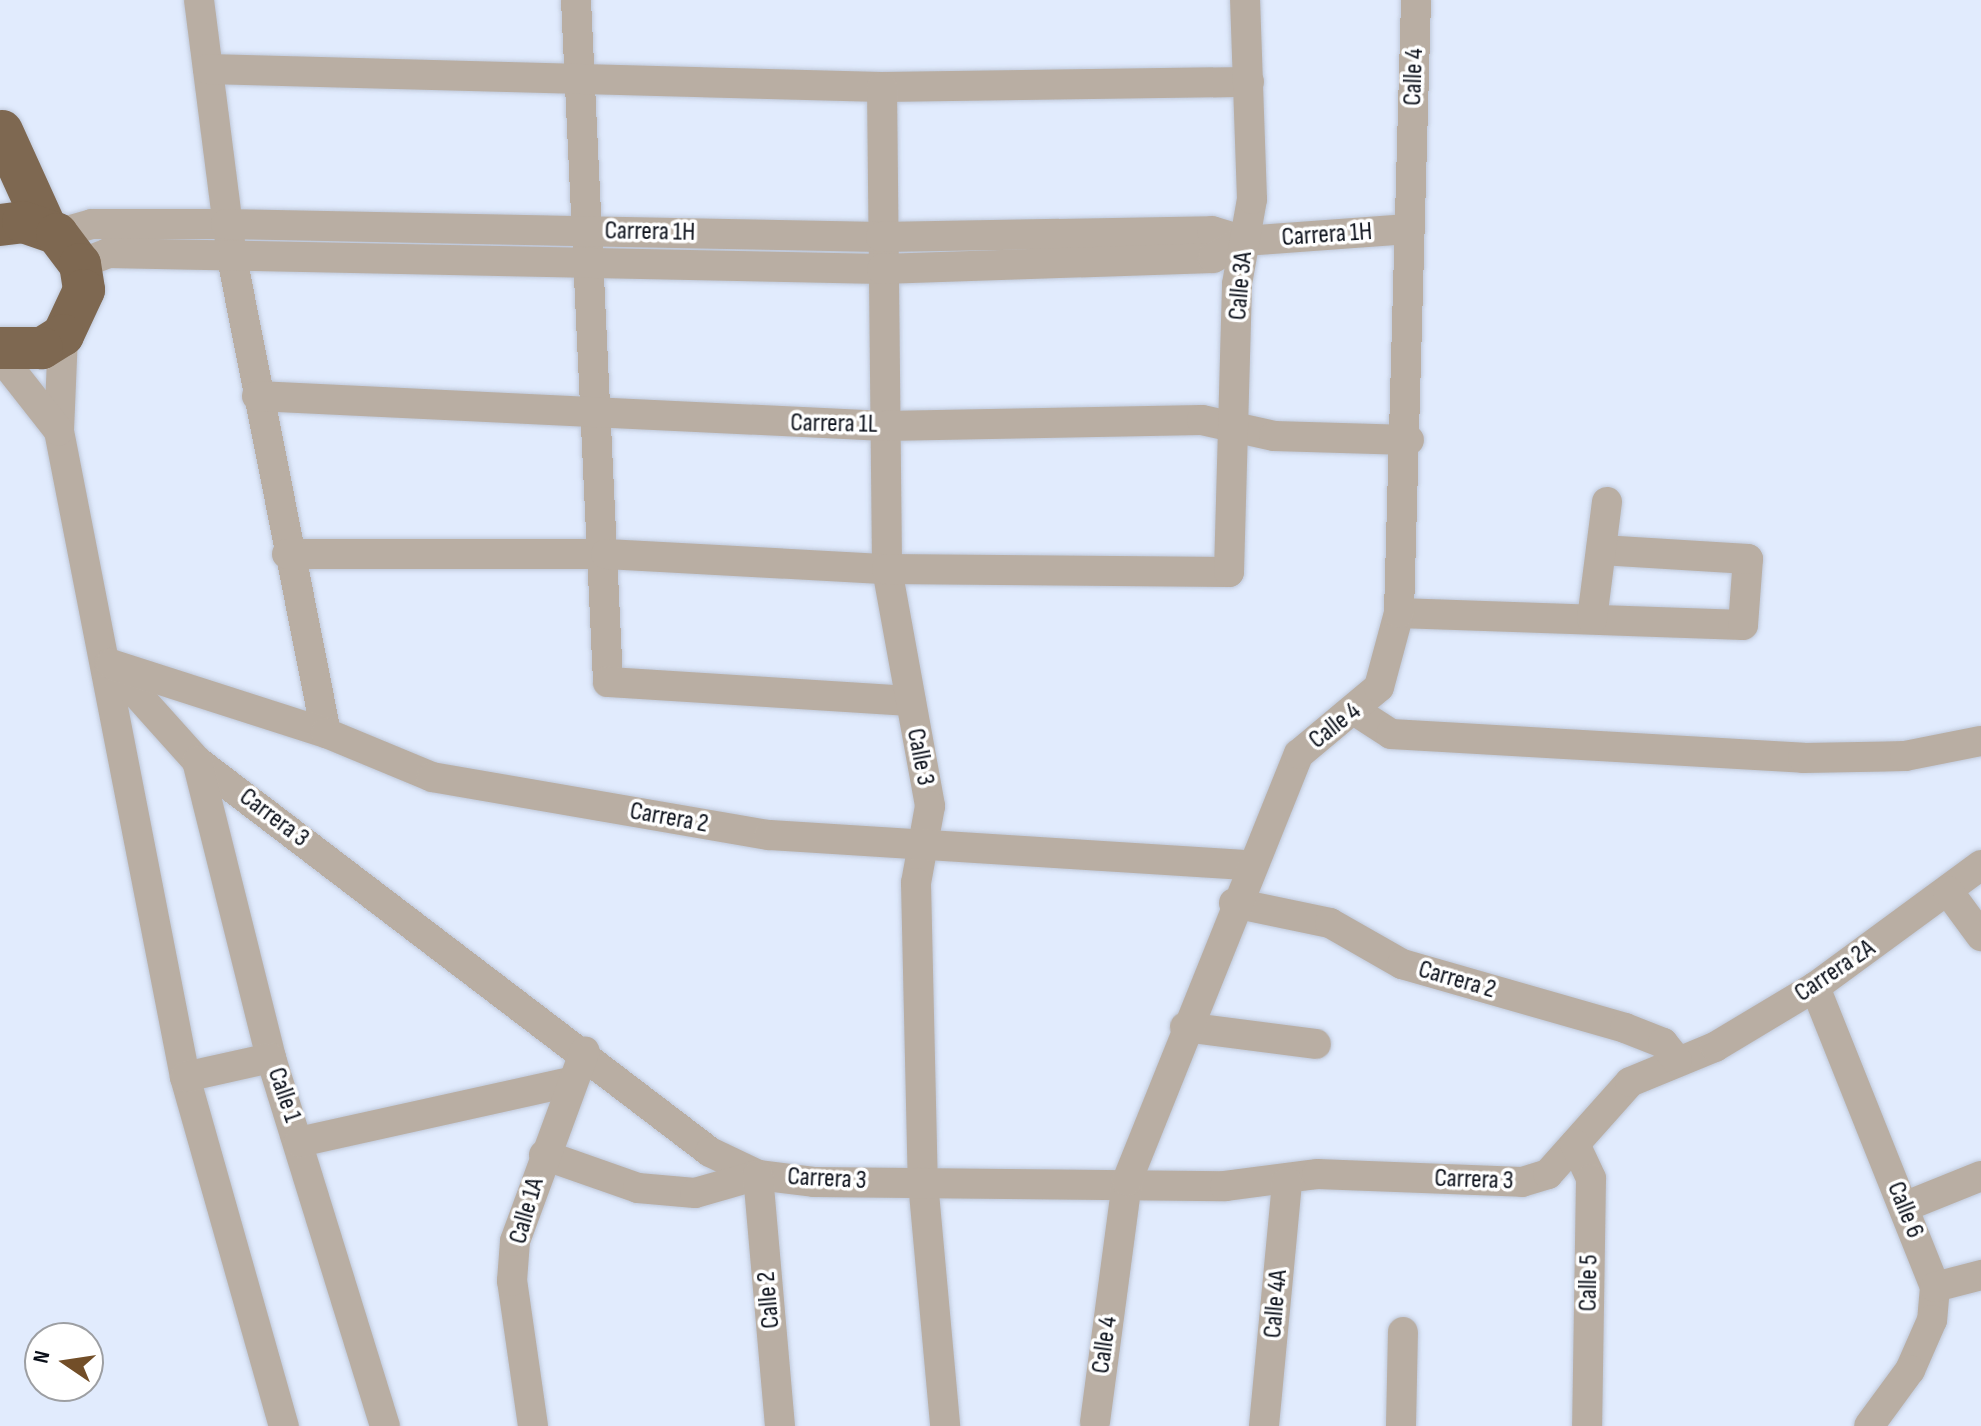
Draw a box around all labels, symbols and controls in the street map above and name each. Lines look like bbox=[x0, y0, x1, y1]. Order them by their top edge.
street label: Calle 4 bbox=[1397, 48, 1431, 106]
street label: Carrera 1H bbox=[604, 216, 696, 248]
street label: Carrera 1H bbox=[1281, 216, 1373, 254]
street label: Calle 3A bbox=[1222, 251, 1260, 321]
street label: Carrera 1L bbox=[790, 408, 878, 440]
street label: Calle 4 bbox=[1303, 696, 1367, 756]
street label: Calle 3 bbox=[899, 726, 941, 788]
street label: Carrera 3 bbox=[233, 782, 315, 854]
street label: Carrera 2 bbox=[627, 796, 711, 840]
street label: Carrera 2A bbox=[1789, 933, 1881, 1009]
street label: Carrera 2 bbox=[1415, 954, 1499, 1006]
street label: Calle 1 bbox=[260, 1064, 308, 1126]
street label: Carrera 3 bbox=[787, 1161, 867, 1197]
street label: Carrera 3 bbox=[1434, 1163, 1514, 1197]
street label: Calle 1A bbox=[503, 1174, 551, 1248]
street label: Calle 6 bbox=[1880, 1177, 1930, 1243]
street label: Calle 5 bbox=[1573, 1254, 1605, 1312]
street label: Calle 4A bbox=[1257, 1269, 1295, 1339]
street label: Calle 2 bbox=[751, 1270, 787, 1330]
street label: Calle 4 bbox=[1086, 1314, 1124, 1376]
north arrow bbox=[24, 1322, 104, 1402]
text: N bbox=[28, 1348, 57, 1366]

